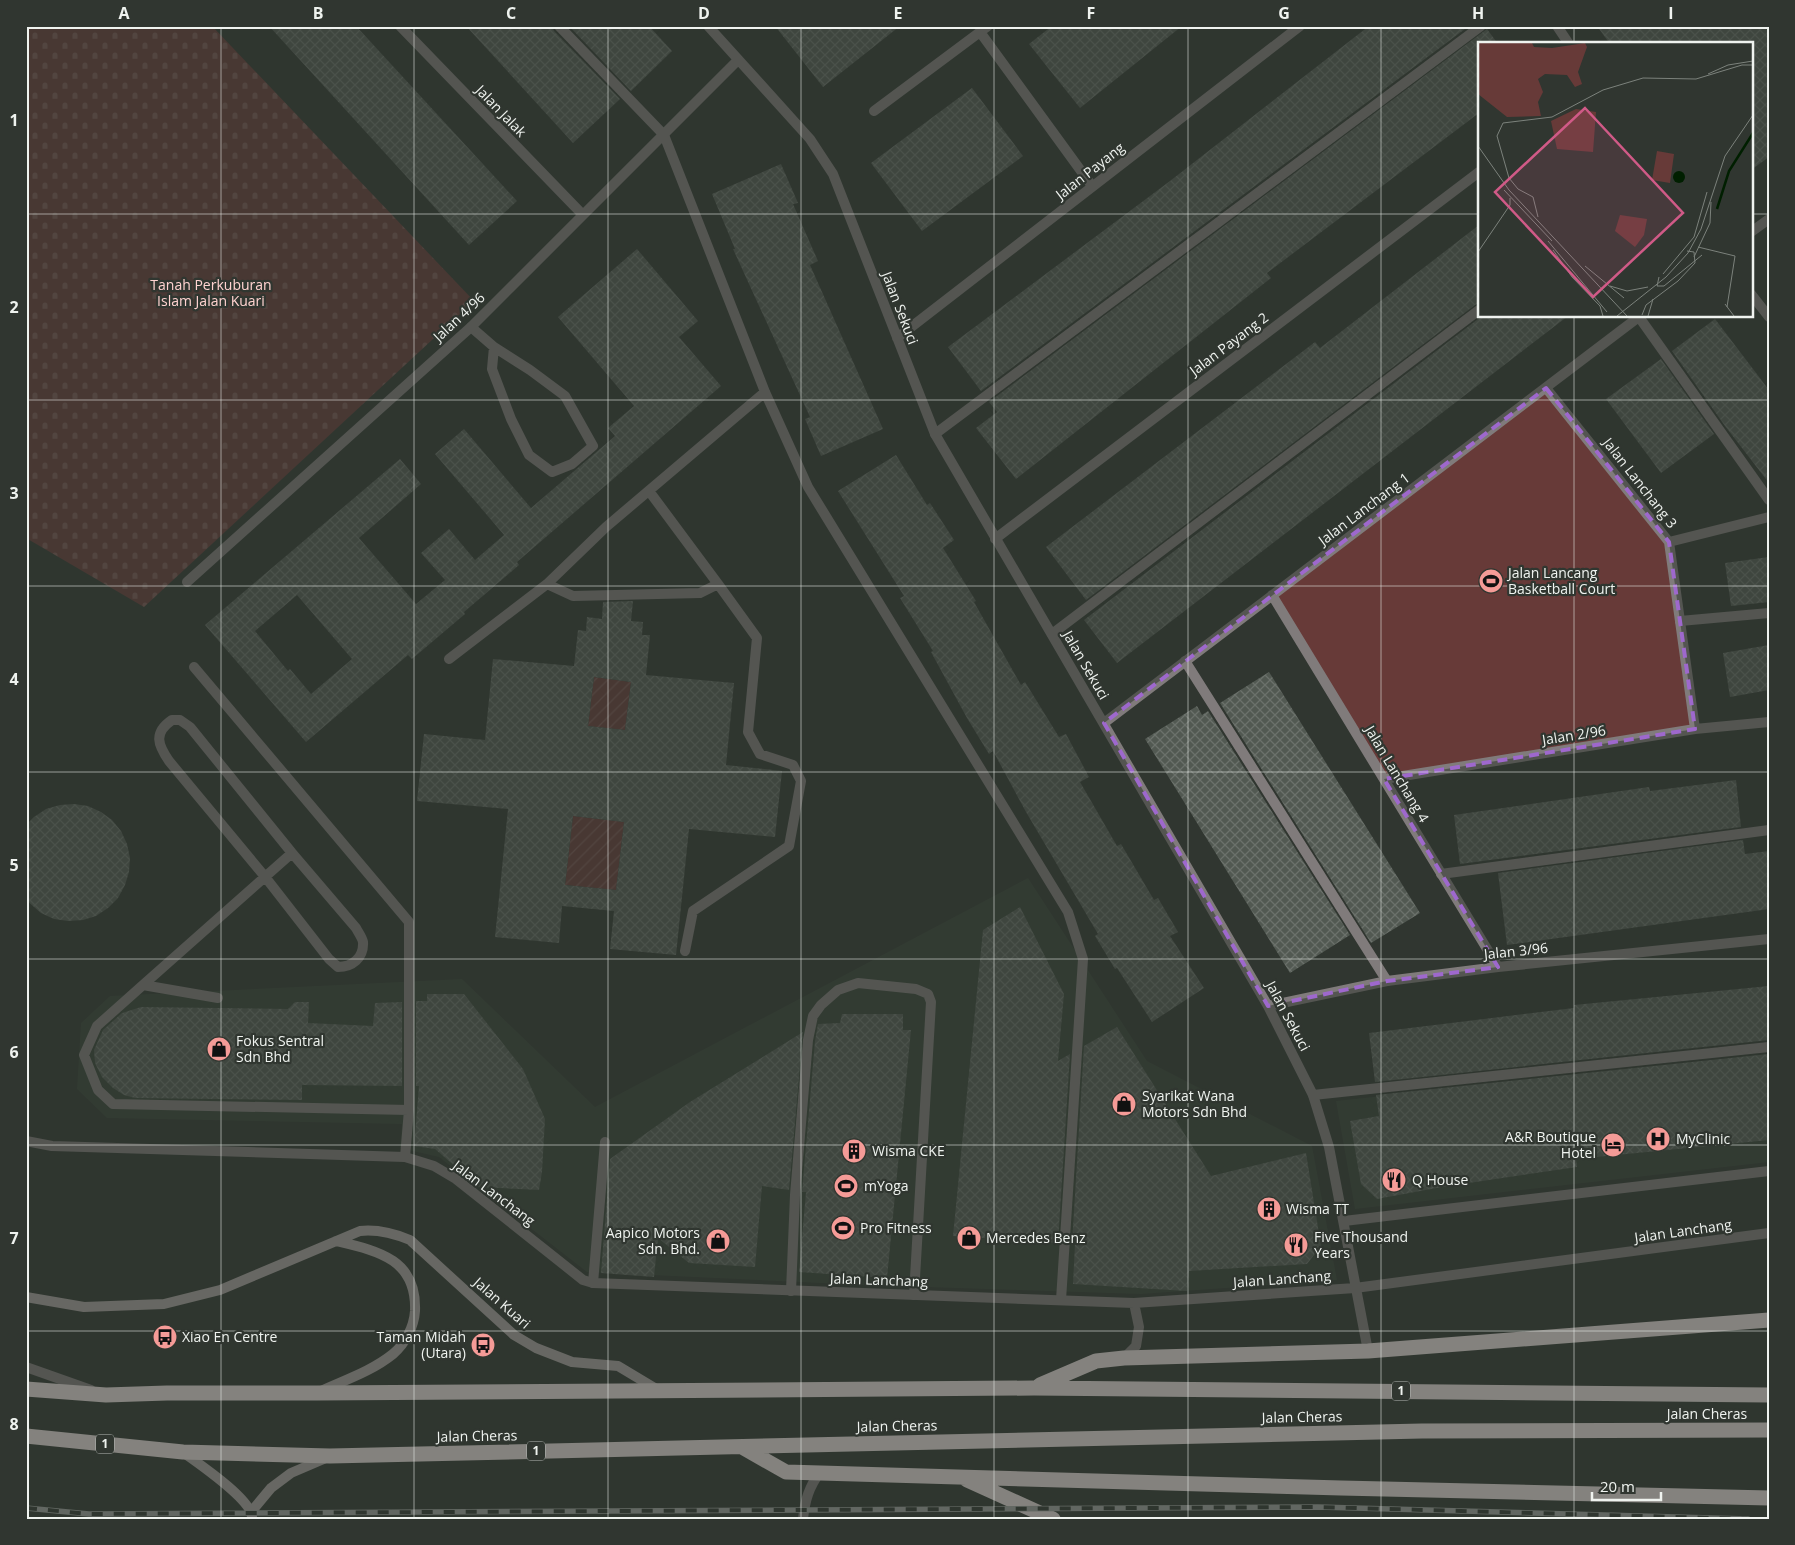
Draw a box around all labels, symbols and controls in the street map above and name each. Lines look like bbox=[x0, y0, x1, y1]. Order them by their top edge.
text: A bbox=[118, 2, 130, 24]
text: B bbox=[313, 2, 323, 24]
text: C bbox=[506, 2, 516, 24]
text: D bbox=[698, 2, 710, 24]
text: E bbox=[894, 2, 903, 24]
text: F bbox=[1087, 2, 1095, 24]
text: G bbox=[1278, 2, 1290, 24]
text: H bbox=[1472, 2, 1484, 24]
text: I bbox=[1668, 2, 1674, 24]
inset map bbox=[1478, 42, 1752, 318]
street label: Jalan Jalak bbox=[470, 79, 531, 141]
text: 1 bbox=[9, 109, 19, 131]
street label: Jalan Payang bbox=[1050, 138, 1128, 205]
street label: Jalan Sekuci bbox=[877, 267, 923, 347]
park label: Tanah Perkuburan Islam Jalan Kuari bbox=[150, 275, 272, 310]
street label: Jalan 4/96 bbox=[427, 288, 489, 347]
text: 2 bbox=[9, 296, 19, 318]
street label: Jalan Payang 2 bbox=[1184, 308, 1272, 381]
street label: Jalan Lanchang 3 bbox=[1598, 432, 1682, 532]
street label: Jalan Lanchang 1 bbox=[1313, 468, 1413, 550]
text: 3 bbox=[9, 482, 19, 504]
place label: Jalan Lancang Basketball Court bbox=[1506, 563, 1615, 598]
sports icon: Jalan Lancang Basketball Court bbox=[1478, 568, 1504, 594]
street label: Jalan Sekuci bbox=[1058, 625, 1114, 703]
text: 4 bbox=[9, 668, 19, 690]
street label: Jalan Lanchang 4 bbox=[1360, 720, 1434, 826]
street label: Jalan 2/96 bbox=[1539, 720, 1607, 749]
text: 5 bbox=[9, 854, 19, 876]
street label: Jalan 3/96 bbox=[1481, 938, 1549, 964]
street label: Jalan Sekuci bbox=[1261, 976, 1315, 1054]
place label: Fokus Sentral Sdn Bhd bbox=[236, 1031, 324, 1066]
shop icon: Fokus Sentral Sdn Bhd bbox=[206, 1036, 232, 1062]
text: 6 bbox=[9, 1041, 19, 1063]
place label: Syarikat Wana Motors Sdn Bhd bbox=[1142, 1086, 1247, 1121]
shop icon: Syarikat Wana Motors Sdn Bhd bbox=[1111, 1091, 1137, 1117]
hospital icon: MyClinic bbox=[1645, 1126, 1671, 1152]
place label: A&R Boutique Hotel bbox=[1505, 1127, 1596, 1162]
place label: MyClinic bbox=[1676, 1129, 1731, 1148]
hotel icon: A&R Boutique Hotel bbox=[1600, 1132, 1626, 1158]
building icon: Wisma CKE bbox=[841, 1138, 867, 1164]
place label: Wisma CKE bbox=[872, 1141, 945, 1160]
street label: Jalan Lanchang bbox=[448, 1154, 539, 1230]
restaurant icon: Q House bbox=[1381, 1167, 1407, 1193]
place label: Q House bbox=[1412, 1170, 1469, 1189]
sports icon: mYoga bbox=[833, 1173, 859, 1199]
place label: mYoga bbox=[864, 1176, 909, 1195]
building icon: Wisma TT bbox=[1256, 1196, 1282, 1222]
place label: Wisma TT bbox=[1286, 1199, 1349, 1218]
street label: Jalan Lanchang bbox=[1631, 1214, 1733, 1247]
sports icon: Pro Fitness bbox=[830, 1215, 856, 1241]
place label: Pro Fitness bbox=[860, 1218, 932, 1237]
place label: Aapico Motors Sdn. Bhd. bbox=[606, 1223, 700, 1258]
shop icon: Mercedes Benz bbox=[956, 1225, 982, 1251]
text: 7 bbox=[9, 1227, 19, 1249]
place label: Five Thousand Years bbox=[1314, 1227, 1408, 1262]
shop icon: Aapico Motors Sdn. Bhd. bbox=[705, 1228, 731, 1254]
place label: Mercedes Benz bbox=[986, 1228, 1086, 1247]
restaurant icon: Five Thousand Years bbox=[1283, 1232, 1309, 1258]
street label: Jalan Lanchang bbox=[1230, 1266, 1332, 1292]
street label: Jalan Lanchang bbox=[828, 1268, 929, 1291]
street label: Jalan Kuari bbox=[468, 1271, 535, 1333]
bus stop icon: Xiao En Centre bbox=[152, 1324, 178, 1350]
place label: Xiao En Centre bbox=[182, 1327, 277, 1346]
place label: Taman Midah (Utara) bbox=[376, 1327, 466, 1362]
bus stop icon: Taman Midah (Utara) bbox=[470, 1332, 496, 1358]
road number: 1 bbox=[1392, 1382, 1410, 1400]
street label: Jalan Cheras bbox=[1665, 1404, 1748, 1423]
street label: Jalan Cheras bbox=[1260, 1406, 1343, 1427]
text: 8 bbox=[9, 1413, 19, 1435]
street label: Jalan Cheras bbox=[855, 1415, 938, 1436]
street label: Jalan Cheras bbox=[435, 1425, 518, 1446]
road number: 1 bbox=[96, 1435, 114, 1454]
road number: 1 bbox=[527, 1442, 545, 1460]
scale bar bbox=[1592, 1470, 1661, 1502]
text: 20 m bbox=[1600, 1476, 1635, 1496]

